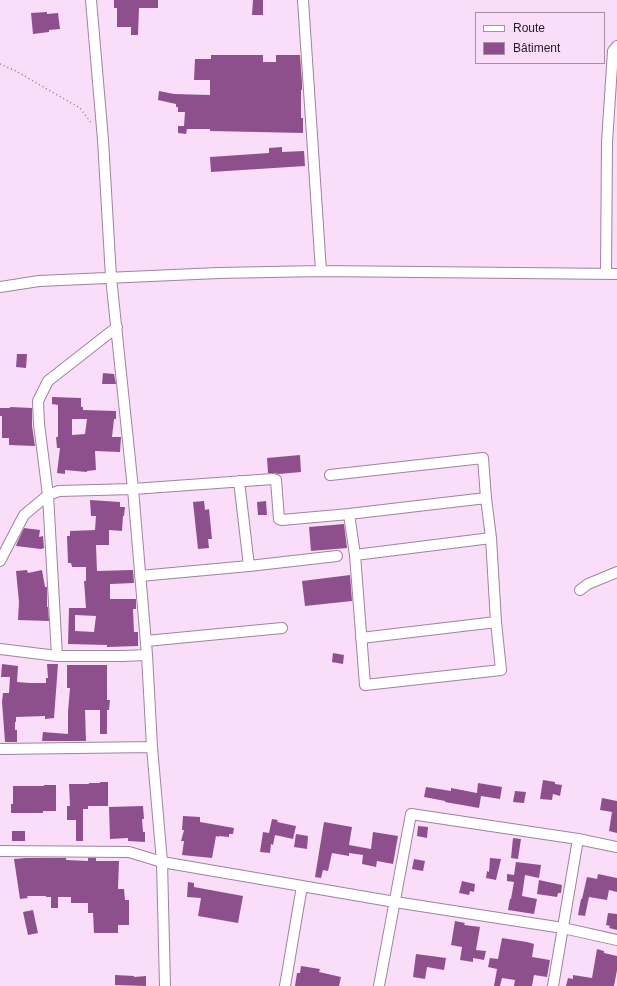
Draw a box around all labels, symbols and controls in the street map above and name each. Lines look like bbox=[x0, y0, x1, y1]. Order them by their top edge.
legend bbox=[475, 12, 605, 64]
text: Route bbox=[513, 21, 545, 35]
text: Bâtiment bbox=[513, 41, 560, 55]

